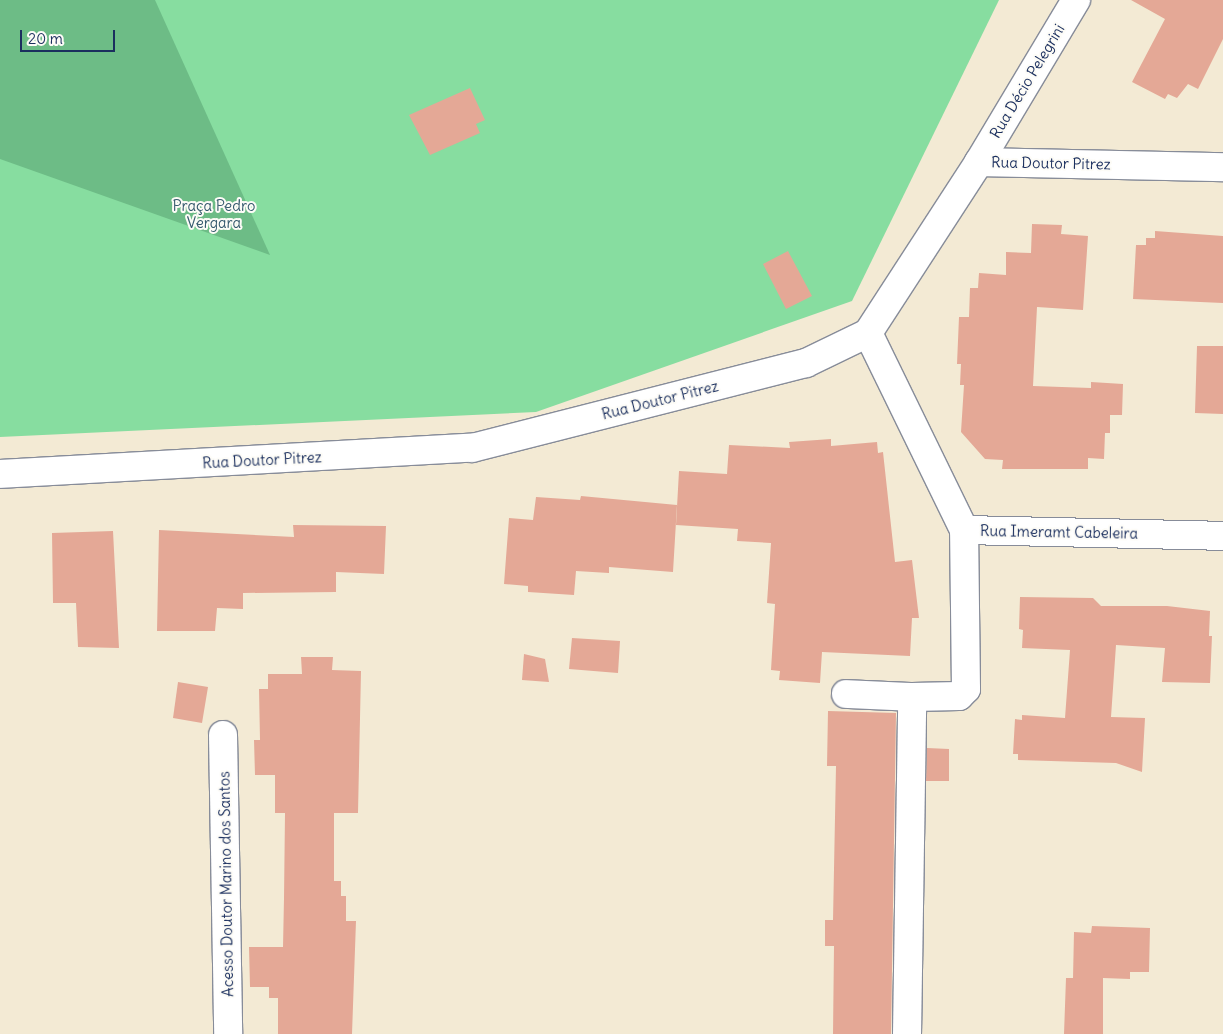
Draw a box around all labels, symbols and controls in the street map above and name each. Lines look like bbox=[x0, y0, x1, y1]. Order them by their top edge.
scale bar bbox=[22, 20, 118, 52]
street label: Rua Décio Pelegrini bbox=[986, 21, 1068, 141]
text: 20 m bbox=[28, 29, 63, 48]
street label: Rua Doutor Pitrez bbox=[991, 153, 1111, 173]
park label: Praça Pedro Vergara bbox=[173, 196, 255, 231]
street label: Rua Doutor Pitrez bbox=[600, 377, 720, 423]
street label: Rua Doutor Pitrez bbox=[202, 448, 322, 472]
street label: Rua Imeramt Cabeleira bbox=[980, 522, 1138, 542]
street label: Acesso Doutor Marino dos Santos bbox=[215, 771, 237, 997]

